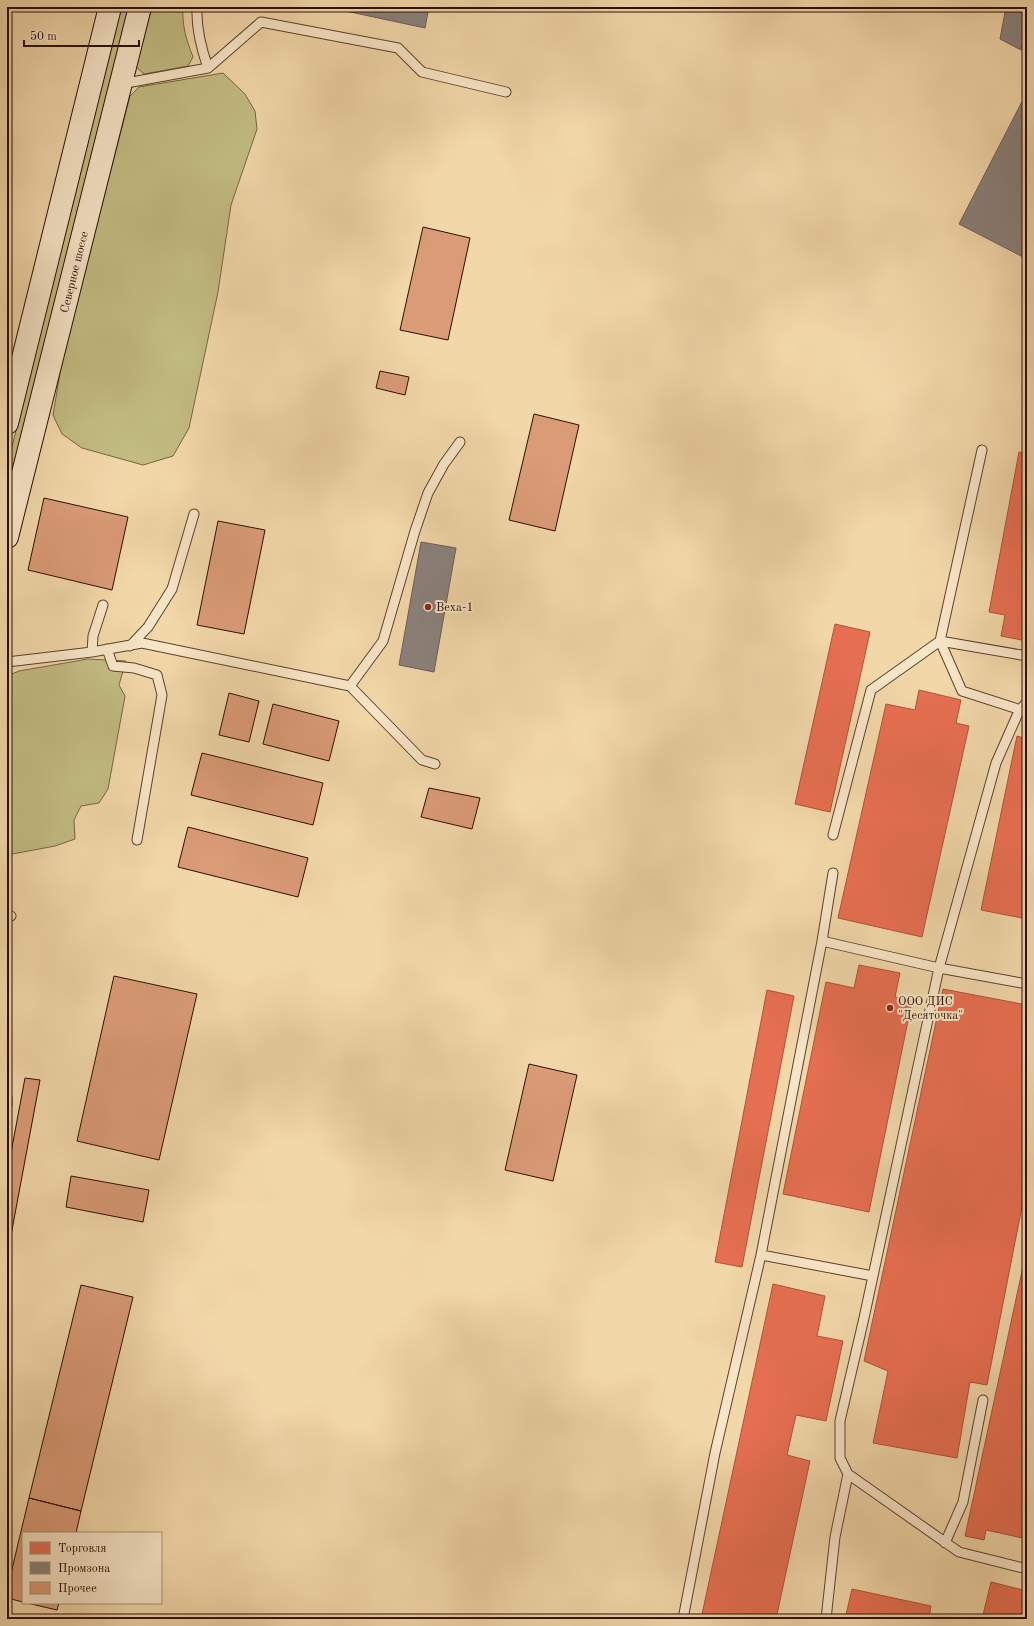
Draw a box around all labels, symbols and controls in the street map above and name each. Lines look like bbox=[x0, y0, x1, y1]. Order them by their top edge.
scale bar bbox=[24, 22, 139, 48]
text: 50 m bbox=[30, 30, 57, 43]
street label: Северное шоссе bbox=[59, 230, 91, 314]
marker: Веха-1 bbox=[423, 602, 433, 612]
place label: Веха-1 bbox=[436, 602, 473, 614]
place label: ООО ДИС "Десяточка" bbox=[898, 996, 963, 1022]
marker: ООО ДИС "Десяточка" bbox=[885, 1003, 895, 1013]
legend bbox=[22, 1532, 162, 1604]
text: Торговля bbox=[58, 1543, 107, 1555]
text: Промзона bbox=[58, 1563, 110, 1575]
text: Прочее bbox=[58, 1583, 97, 1595]

